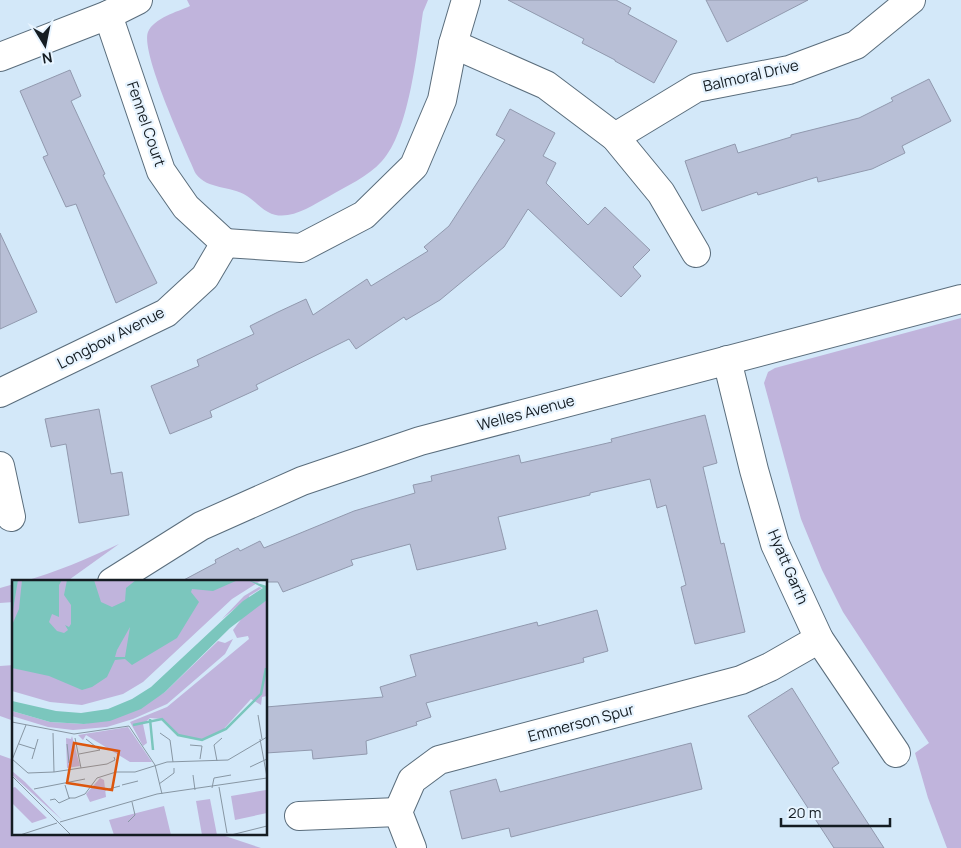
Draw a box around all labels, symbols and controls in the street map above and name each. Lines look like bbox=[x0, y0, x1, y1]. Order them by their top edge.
north arrow bbox=[20, 20, 70, 70]
text: N bbox=[41, 48, 54, 69]
street label: Balmoral Drive bbox=[701, 54, 801, 97]
street label: Fennel Court bbox=[122, 78, 171, 169]
street label: Longbow Avenue bbox=[54, 301, 168, 374]
street label: Welles Avenue bbox=[475, 389, 577, 436]
street label: Hyatt Garth bbox=[763, 526, 814, 608]
inset map bbox=[12, 580, 268, 836]
street label: Emmerson Spur bbox=[526, 698, 637, 747]
scale bar bbox=[781, 796, 890, 828]
text: 20 m bbox=[788, 802, 821, 823]

